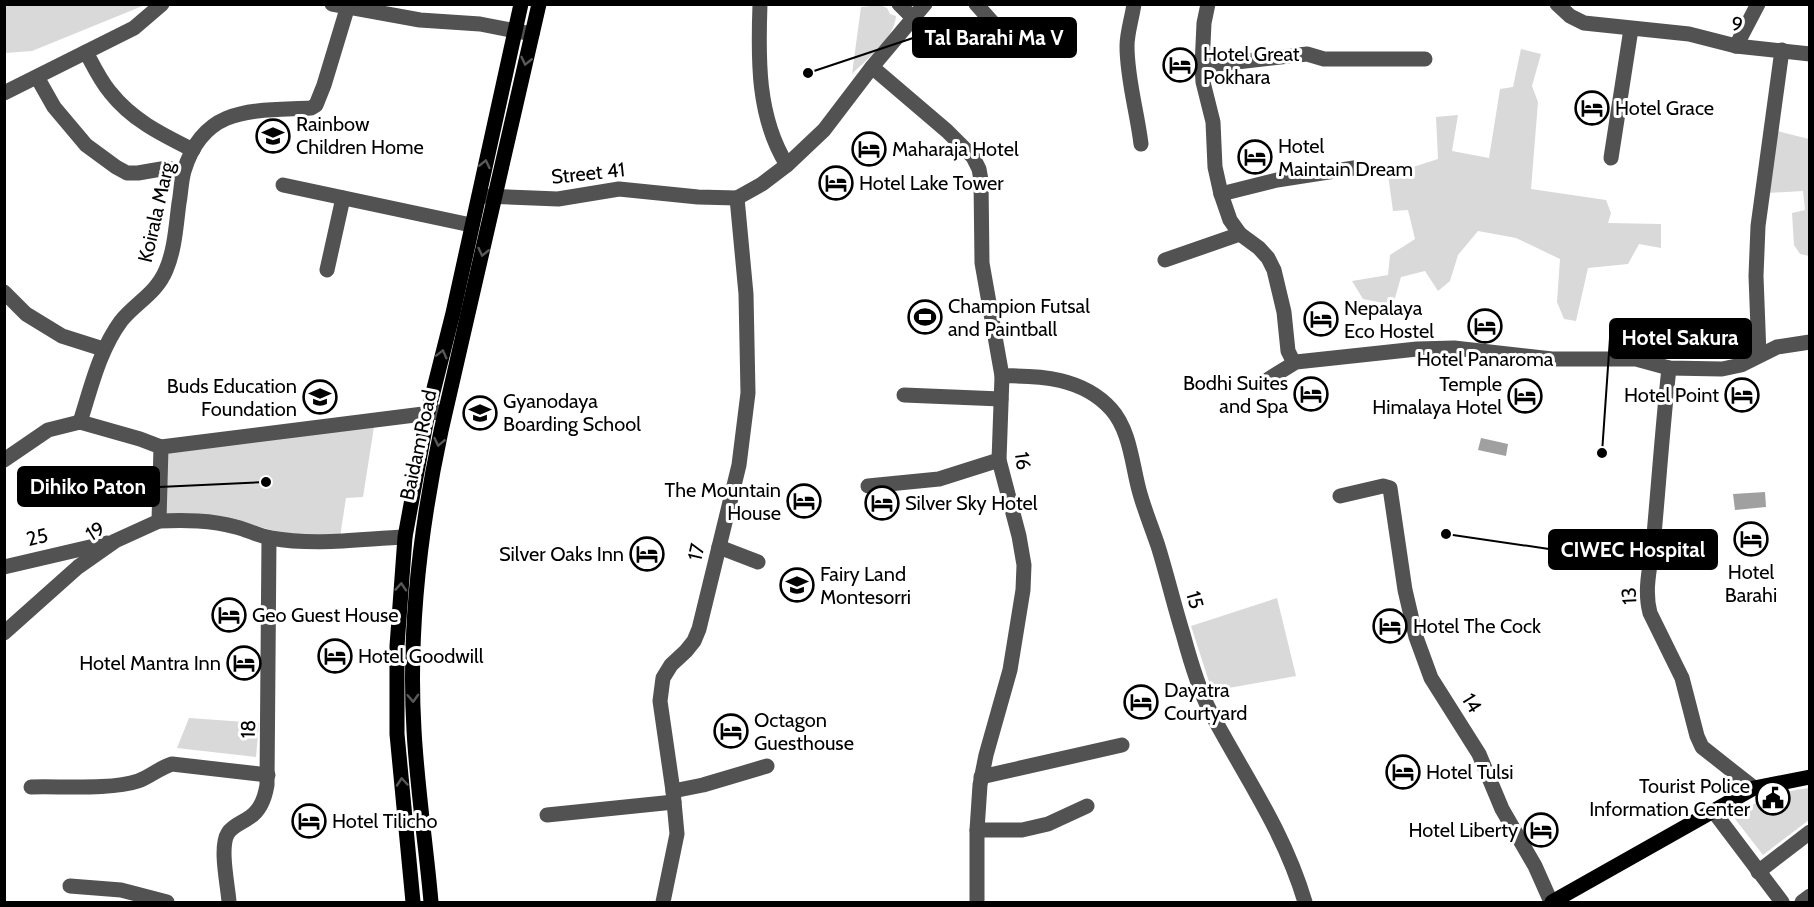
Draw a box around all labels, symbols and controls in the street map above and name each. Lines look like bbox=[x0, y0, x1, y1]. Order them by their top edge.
street label: 9 bbox=[1729, 11, 1745, 37]
callout: Tal Barahi Ma V bbox=[913, 18, 1076, 57]
text: Tal Barahi Ma V bbox=[925, 25, 1063, 50]
place label: Hotel Great Pokhara bbox=[1203, 42, 1300, 89]
hotel icon: Hotel Great Pokhara bbox=[1162, 47, 1198, 83]
one-way arrow bbox=[520, 56, 533, 66]
hotel icon: Hotel Grace bbox=[1574, 90, 1610, 126]
place label: Hotel Grace bbox=[1615, 96, 1714, 120]
place label: Rainbow Children Home bbox=[296, 112, 424, 159]
school or university icon: Rainbow Children Home bbox=[255, 118, 291, 154]
hotel icon: Maharaja Hotel bbox=[851, 131, 887, 167]
place label: Hotel Maintain Dream bbox=[1278, 134, 1413, 181]
place label: Maharaja Hotel bbox=[892, 137, 1019, 161]
hotel icon: Hotel Maintain Dream bbox=[1237, 139, 1273, 175]
street label: Street 41 bbox=[550, 157, 626, 189]
street label: Koirala Marg bbox=[133, 158, 179, 265]
one-way arrow bbox=[478, 159, 491, 169]
hotel icon: Hotel Lake Tower bbox=[818, 165, 854, 201]
place label: Hotel Lake Tower bbox=[859, 171, 1004, 195]
one-way arrow bbox=[477, 246, 490, 256]
place label: Champion Futsal and Paintball bbox=[948, 294, 1090, 341]
place label: Nepalaya Eco Hostel bbox=[1344, 296, 1434, 343]
sports icon: Champion Futsal and Paintball bbox=[907, 299, 943, 335]
hotel icon: Nepalaya Eco Hostel bbox=[1303, 301, 1339, 337]
hotel icon: Hotel Panaroma bbox=[1467, 308, 1503, 344]
callout: Hotel Sakura bbox=[1610, 319, 1751, 358]
text: Hotel Sakura bbox=[1622, 325, 1739, 350]
place label: Hotel Panaroma bbox=[1417, 347, 1554, 371]
one-way arrow bbox=[435, 349, 448, 359]
place label: Bodhi Suites and Spa bbox=[1183, 371, 1288, 418]
place label: Temple Himalaya Hotel bbox=[1372, 372, 1502, 419]
place label: Buds Education Foundation bbox=[167, 374, 297, 421]
hotel icon: Bodhi Suites and Spa bbox=[1293, 376, 1329, 412]
hotel icon: Hotel Point bbox=[1724, 377, 1760, 413]
hotel icon: Temple Himalaya Hotel bbox=[1507, 378, 1543, 414]
school or university icon: Buds Education Foundation bbox=[302, 379, 338, 415]
place label: Hotel Point bbox=[1624, 383, 1719, 407]
street label: Baidam Road bbox=[395, 388, 441, 502]
place label: Gyanodaya Boarding School bbox=[503, 389, 641, 436]
school or university icon: Gyanodaya Boarding School bbox=[462, 395, 498, 431]
one-way arrow bbox=[433, 436, 446, 446]
street label: 16 bbox=[1010, 450, 1036, 472]
callout: Dihiko Paton bbox=[18, 467, 159, 506]
text: Dihiko Paton bbox=[30, 474, 146, 499]
place label: The Mountain House bbox=[665, 478, 781, 525]
hotel icon: The Mountain House bbox=[786, 483, 822, 519]
hotel icon: Silver Sky Hotel bbox=[864, 485, 900, 521]
place label: Silver Sky Hotel bbox=[905, 491, 1038, 515]
street label: 19 bbox=[81, 516, 109, 546]
hotel icon: Hotel Barahi bbox=[1733, 521, 1769, 557]
street label: 25 bbox=[24, 523, 50, 551]
callout: CIWEC Hospital bbox=[1549, 530, 1717, 569]
hotel icon: Silver Oaks Inn bbox=[629, 536, 665, 572]
text: CIWEC Hospital bbox=[1561, 537, 1706, 562]
street label: 17 bbox=[682, 541, 710, 563]
place label: Silver Oaks Inn bbox=[499, 542, 624, 566]
place label: Hotel Barahi bbox=[1725, 560, 1777, 607]
place label: Fairy Land Montesorri bbox=[820, 562, 911, 609]
school or university icon: Fairy Land Montesorri bbox=[779, 567, 815, 603]
one-way arrow bbox=[394, 582, 407, 591]
street label: 13 bbox=[1617, 587, 1641, 605]
street label: 15 bbox=[1181, 588, 1209, 612]
hotel icon: Geo Guest House bbox=[211, 597, 247, 633]
place label: Geo Guest House bbox=[252, 603, 398, 627]
hotel icon: Hotel The Cock bbox=[1372, 608, 1408, 644]
place label: Hotel The Cock bbox=[1413, 614, 1541, 638]
hotel icon: Hotel Goodwill bbox=[317, 638, 353, 674]
place label: Hotel Goodwill bbox=[358, 644, 484, 668]
hotel icon: Hotel Mantra Inn bbox=[226, 645, 262, 681]
place label: Hotel Mantra Inn bbox=[79, 651, 221, 675]
place label: Dayatra Courtyard bbox=[1164, 678, 1247, 725]
hotel icon: Dayatra Courtyard bbox=[1123, 684, 1159, 720]
street label: 14 bbox=[1457, 689, 1487, 717]
one-way arrow bbox=[407, 693, 419, 702]
place label: Octagon Guesthouse bbox=[754, 708, 854, 755]
hotel icon: Octagon Guesthouse bbox=[713, 713, 749, 749]
street label: 18 bbox=[236, 719, 260, 739]
hotel icon: Hotel Tulsi bbox=[1385, 754, 1421, 790]
place label: Hotel Tulsi bbox=[1426, 760, 1513, 784]
place label: Tourist Police Information Center bbox=[1589, 774, 1751, 821]
one-way arrow bbox=[396, 777, 409, 786]
public building icon: Tourist Police Information Center bbox=[1755, 780, 1791, 816]
hotel icon: Hotel Tilicho bbox=[291, 803, 327, 839]
place label: Hotel Tilicho bbox=[332, 809, 437, 833]
hotel icon: Hotel Liberty bbox=[1523, 812, 1559, 848]
place label: Hotel Liberty bbox=[1408, 818, 1518, 842]

